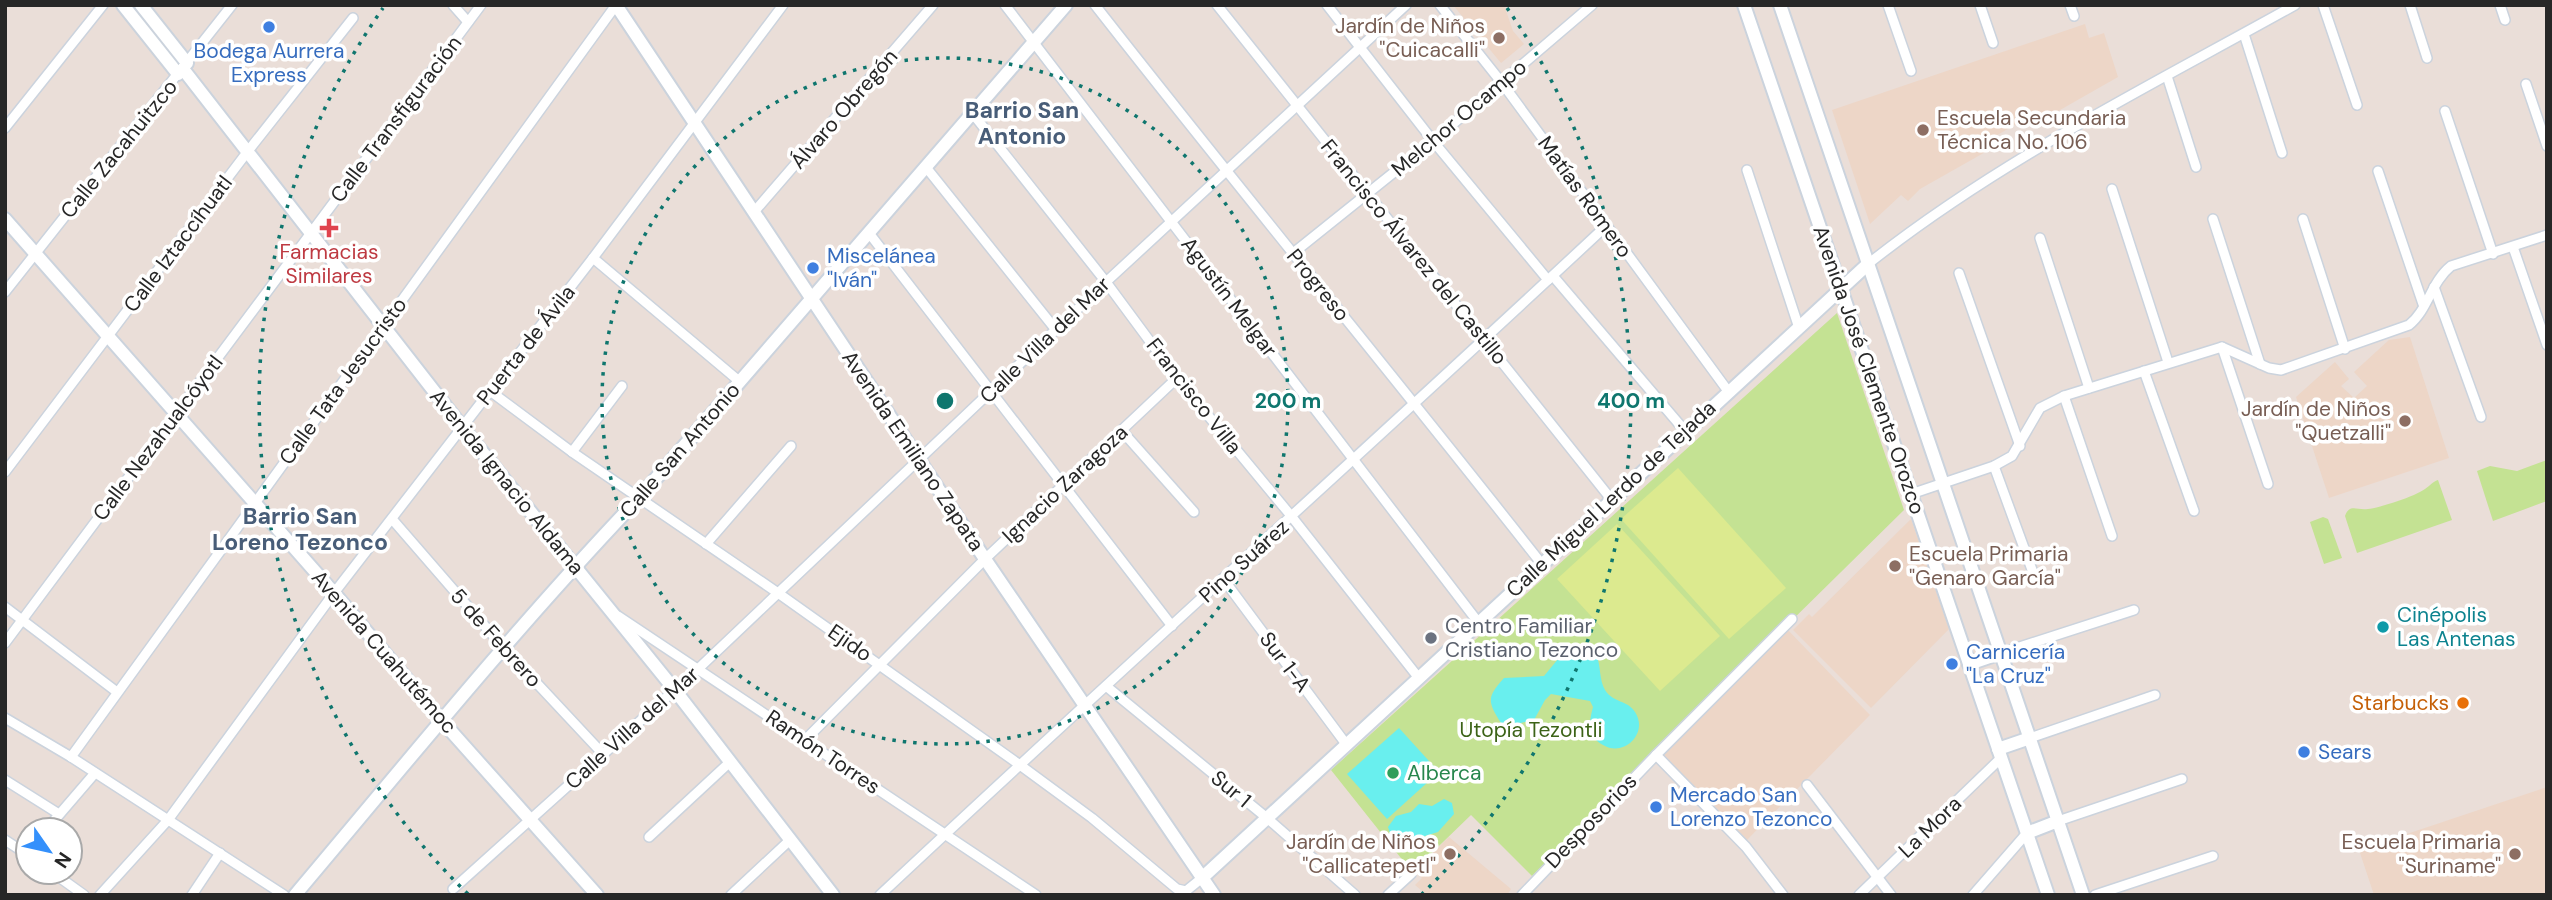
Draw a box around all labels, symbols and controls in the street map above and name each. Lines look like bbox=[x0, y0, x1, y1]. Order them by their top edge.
place label: Jardín de Niños "Cuicacalli" bbox=[1335, 12, 1485, 64]
marker: Bodega Aurrera Express bbox=[261, 19, 277, 35]
street label: Calle Transfiguración bbox=[324, 30, 468, 208]
marker: Jardín de Niños "Cuicacalli" bbox=[1491, 30, 1507, 46]
place label: Bodega Aurrera Express bbox=[194, 37, 344, 89]
street label: Álvaro Obregón bbox=[784, 43, 904, 175]
street label: Melchor Ocampo bbox=[1386, 53, 1532, 183]
street label: Calle Zacahuitzco bbox=[54, 74, 184, 224]
district label: Barrio San Antonio bbox=[965, 95, 1079, 151]
place label: Escuela Secundaria Técnica No. 106 bbox=[1937, 104, 2126, 156]
marker: Escuela Secundaria Técnica No. 106 bbox=[1915, 122, 1931, 138]
street label: Matías Romero bbox=[1531, 131, 1639, 263]
street label: Francisco Álvarez del Castillo bbox=[1314, 134, 1514, 370]
street label: Calle Iztaccíhuatl bbox=[117, 170, 239, 318]
marker: Farmacias Similares bbox=[321, 220, 337, 236]
street label: Avenida José Clemente Orozco bbox=[1806, 222, 1932, 518]
street label: Agustín Melgar bbox=[1175, 231, 1284, 363]
place label: Farmacias Similares bbox=[280, 238, 378, 290]
place label: Miscelánea "Iván" bbox=[827, 242, 936, 294]
street label: Progreso bbox=[1280, 243, 1356, 327]
marker: Miscelánea "Iván" bbox=[805, 260, 821, 276]
street label: Calle Villa del Mar bbox=[974, 270, 1116, 409]
street label: Puerta de Ávila bbox=[470, 279, 582, 411]
street label: Calle Tata Jesucristo bbox=[273, 292, 413, 470]
street label: Francisco Villa bbox=[1140, 332, 1248, 460]
street label: Avenida Emiliano Zapata bbox=[835, 345, 991, 557]
street label: Calle Nezahualcóyotl bbox=[87, 350, 229, 526]
street label: Calle San Antonio bbox=[613, 376, 747, 524]
street label: Avenida Ignacio Aldama bbox=[423, 383, 591, 581]
text: 200 m bbox=[1255, 387, 1321, 415]
text: 400 m bbox=[1597, 387, 1665, 415]
centre of rings bbox=[933, 389, 957, 413]
street label: Calle Miguel Lerdo de Tejada bbox=[1500, 394, 1722, 604]
place label: Jardín de Niños "Quetzalli" bbox=[2241, 395, 2391, 447]
marker: Jardín de Niños "Quetzalli" bbox=[2397, 413, 2413, 429]
street label: Ignacio Zaragoza bbox=[996, 419, 1134, 549]
district label: Barrio San Loreno Tezonco bbox=[212, 501, 388, 557]
street label: Pino Suárez bbox=[1193, 513, 1295, 609]
place label: Escuela Primaria "Genaro García" bbox=[1909, 540, 2068, 592]
marker: Escuela Primaria "Genaro García" bbox=[1887, 558, 1903, 574]
street label: Avenida Cuahutémoc bbox=[305, 564, 463, 740]
street label: 5 de Febrero bbox=[444, 583, 548, 693]
place label: Cinépolis Las Antenas bbox=[2397, 601, 2516, 653]
place label: Centro Familiar Cristiano Tezonco bbox=[1445, 612, 1618, 664]
street label: Ejido bbox=[822, 618, 878, 668]
marker: Cinépolis Las Antenas bbox=[2375, 619, 2391, 635]
street label: Sur 1-A bbox=[1253, 626, 1317, 698]
marker: Centro Familiar Cristiano Tezonco bbox=[1423, 630, 1439, 646]
place label: Carnicería "La Cruz" bbox=[1966, 638, 2065, 690]
marker: Carnicería "La Cruz" bbox=[1944, 656, 1960, 672]
street label: Calle Villa del Mar bbox=[559, 660, 705, 796]
place label: Starbucks bbox=[2352, 689, 2449, 717]
marker: Starbucks bbox=[2455, 695, 2471, 711]
street label: Ramón Torres bbox=[760, 703, 886, 801]
park label: Utopía Tezontli bbox=[1460, 716, 1602, 744]
place label: Sears bbox=[2318, 738, 2372, 766]
marker: Sears bbox=[2296, 744, 2312, 760]
place label: Alberca bbox=[1407, 759, 1482, 787]
street label: Sur 1 bbox=[1205, 764, 1257, 814]
marker: Alberca bbox=[1385, 765, 1401, 781]
street label: Desposorios bbox=[1539, 768, 1643, 874]
place label: Mercado San Lorenzo Tezonco bbox=[1670, 781, 1833, 833]
street label: La Mora bbox=[1892, 790, 1968, 864]
marker: Mercado San Lorenzo Tezonco bbox=[1648, 799, 1664, 815]
north arrow bbox=[14, 816, 84, 886]
place label: Jardín de Niños "Callicatepetl" bbox=[1286, 828, 1436, 880]
place label: Escuela Primaria "Suriname" bbox=[2342, 828, 2501, 880]
marker: Jardín de Niños "Callicatepetl" bbox=[1442, 846, 1458, 862]
marker: Escuela Primaria "Suriname" bbox=[2507, 846, 2523, 862]
text: N bbox=[48, 847, 77, 873]

